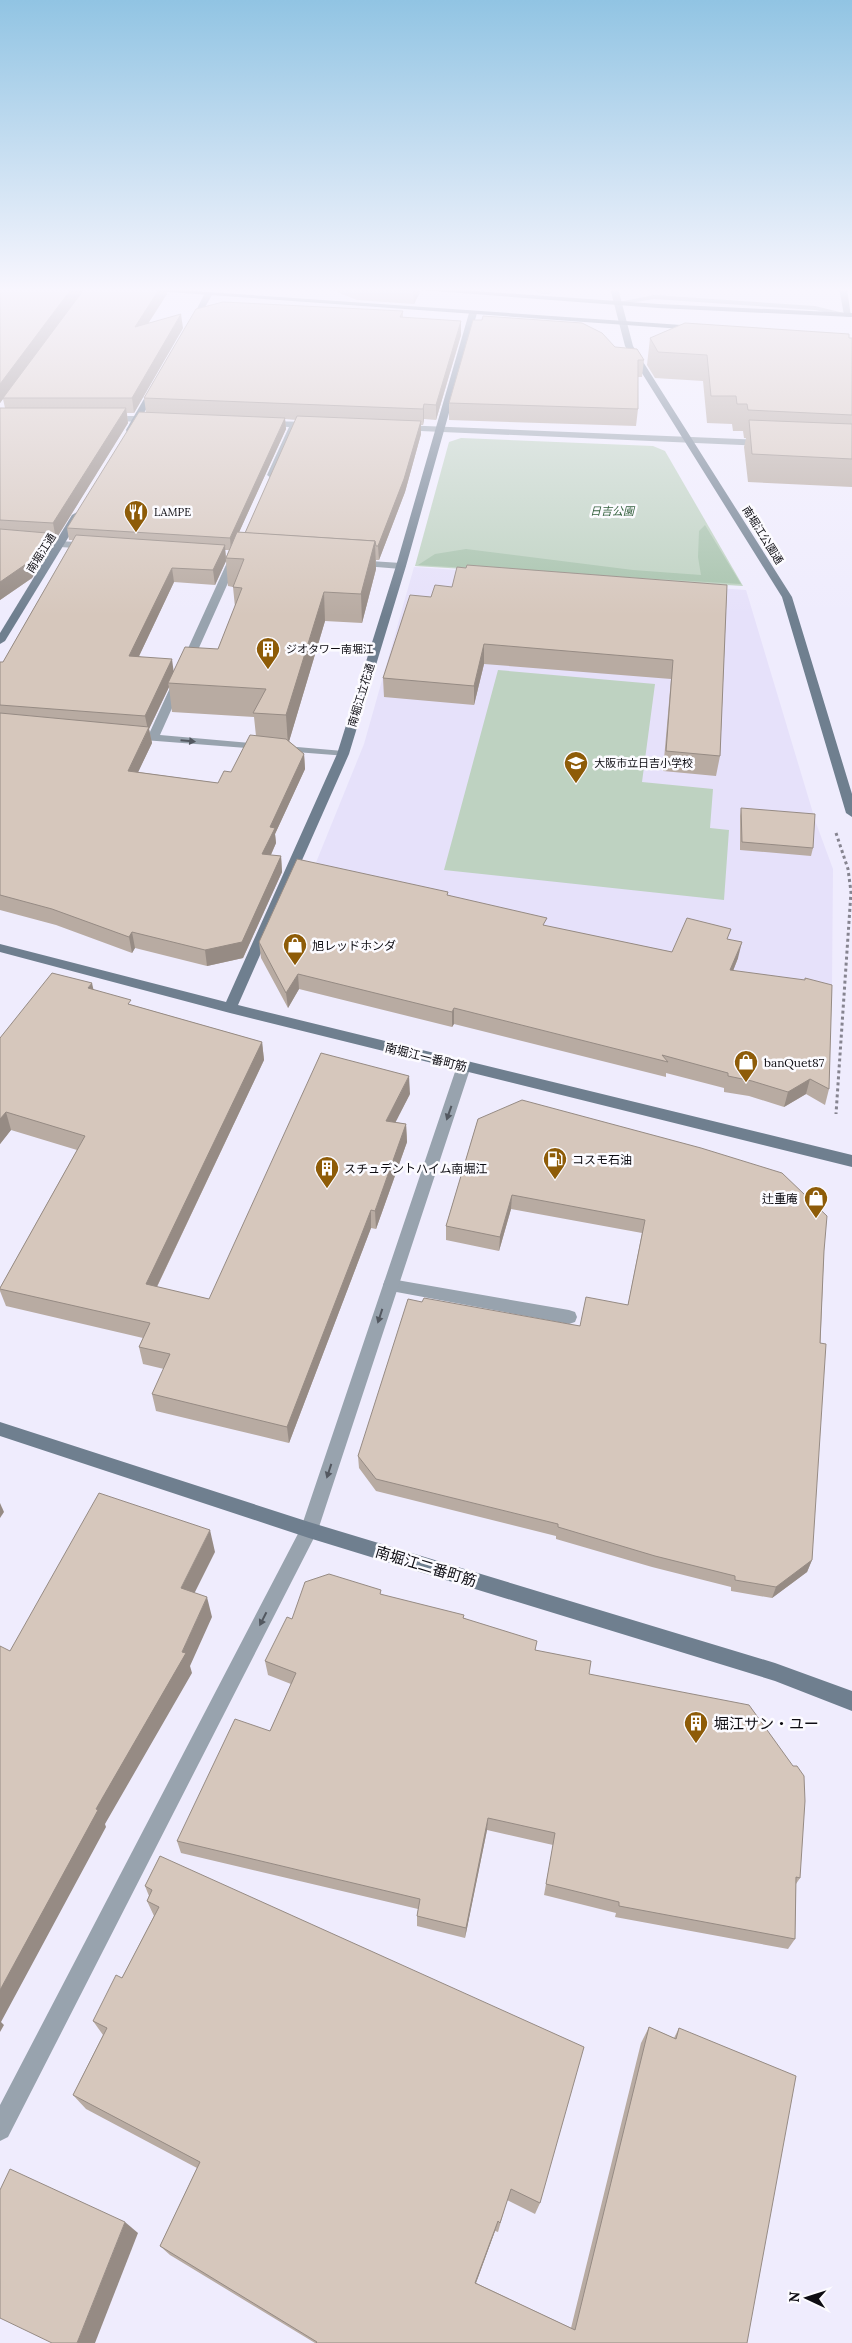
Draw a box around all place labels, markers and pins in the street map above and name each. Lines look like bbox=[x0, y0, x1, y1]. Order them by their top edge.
restaurant icon: LAMPE bbox=[123, 499, 149, 533]
place label: LAMPE bbox=[154, 505, 191, 519]
building icon: ジオタワー南堀江 bbox=[255, 636, 281, 670]
place label: ジオタワー南堀江 bbox=[286, 642, 374, 656]
school or university icon: 大阪市立日吉小学校 bbox=[563, 750, 589, 784]
place label: 大阪市立日吉小学校 bbox=[594, 756, 693, 770]
shop icon: 旭レッドホンダ bbox=[282, 932, 308, 966]
place label: 旭レッドホンダ bbox=[312, 938, 396, 953]
shop icon: banQuet87 bbox=[733, 1049, 759, 1083]
place label: banQuet87 bbox=[764, 1055, 825, 1070]
fuel station icon: コスモ石油 bbox=[542, 1146, 568, 1180]
place label: コスモ石油 bbox=[572, 1152, 632, 1167]
building icon: スチュデントハイム南堀江 bbox=[314, 1155, 340, 1189]
place label: スチュデントハイム南堀江 bbox=[344, 1161, 488, 1176]
shop icon: 辻重庵 bbox=[803, 1185, 829, 1219]
place label: 辻重庵 bbox=[762, 1191, 798, 1206]
building icon: 堀江サン・ユー bbox=[683, 1710, 709, 1744]
place label: 堀江サン・ユー bbox=[714, 1714, 819, 1733]

